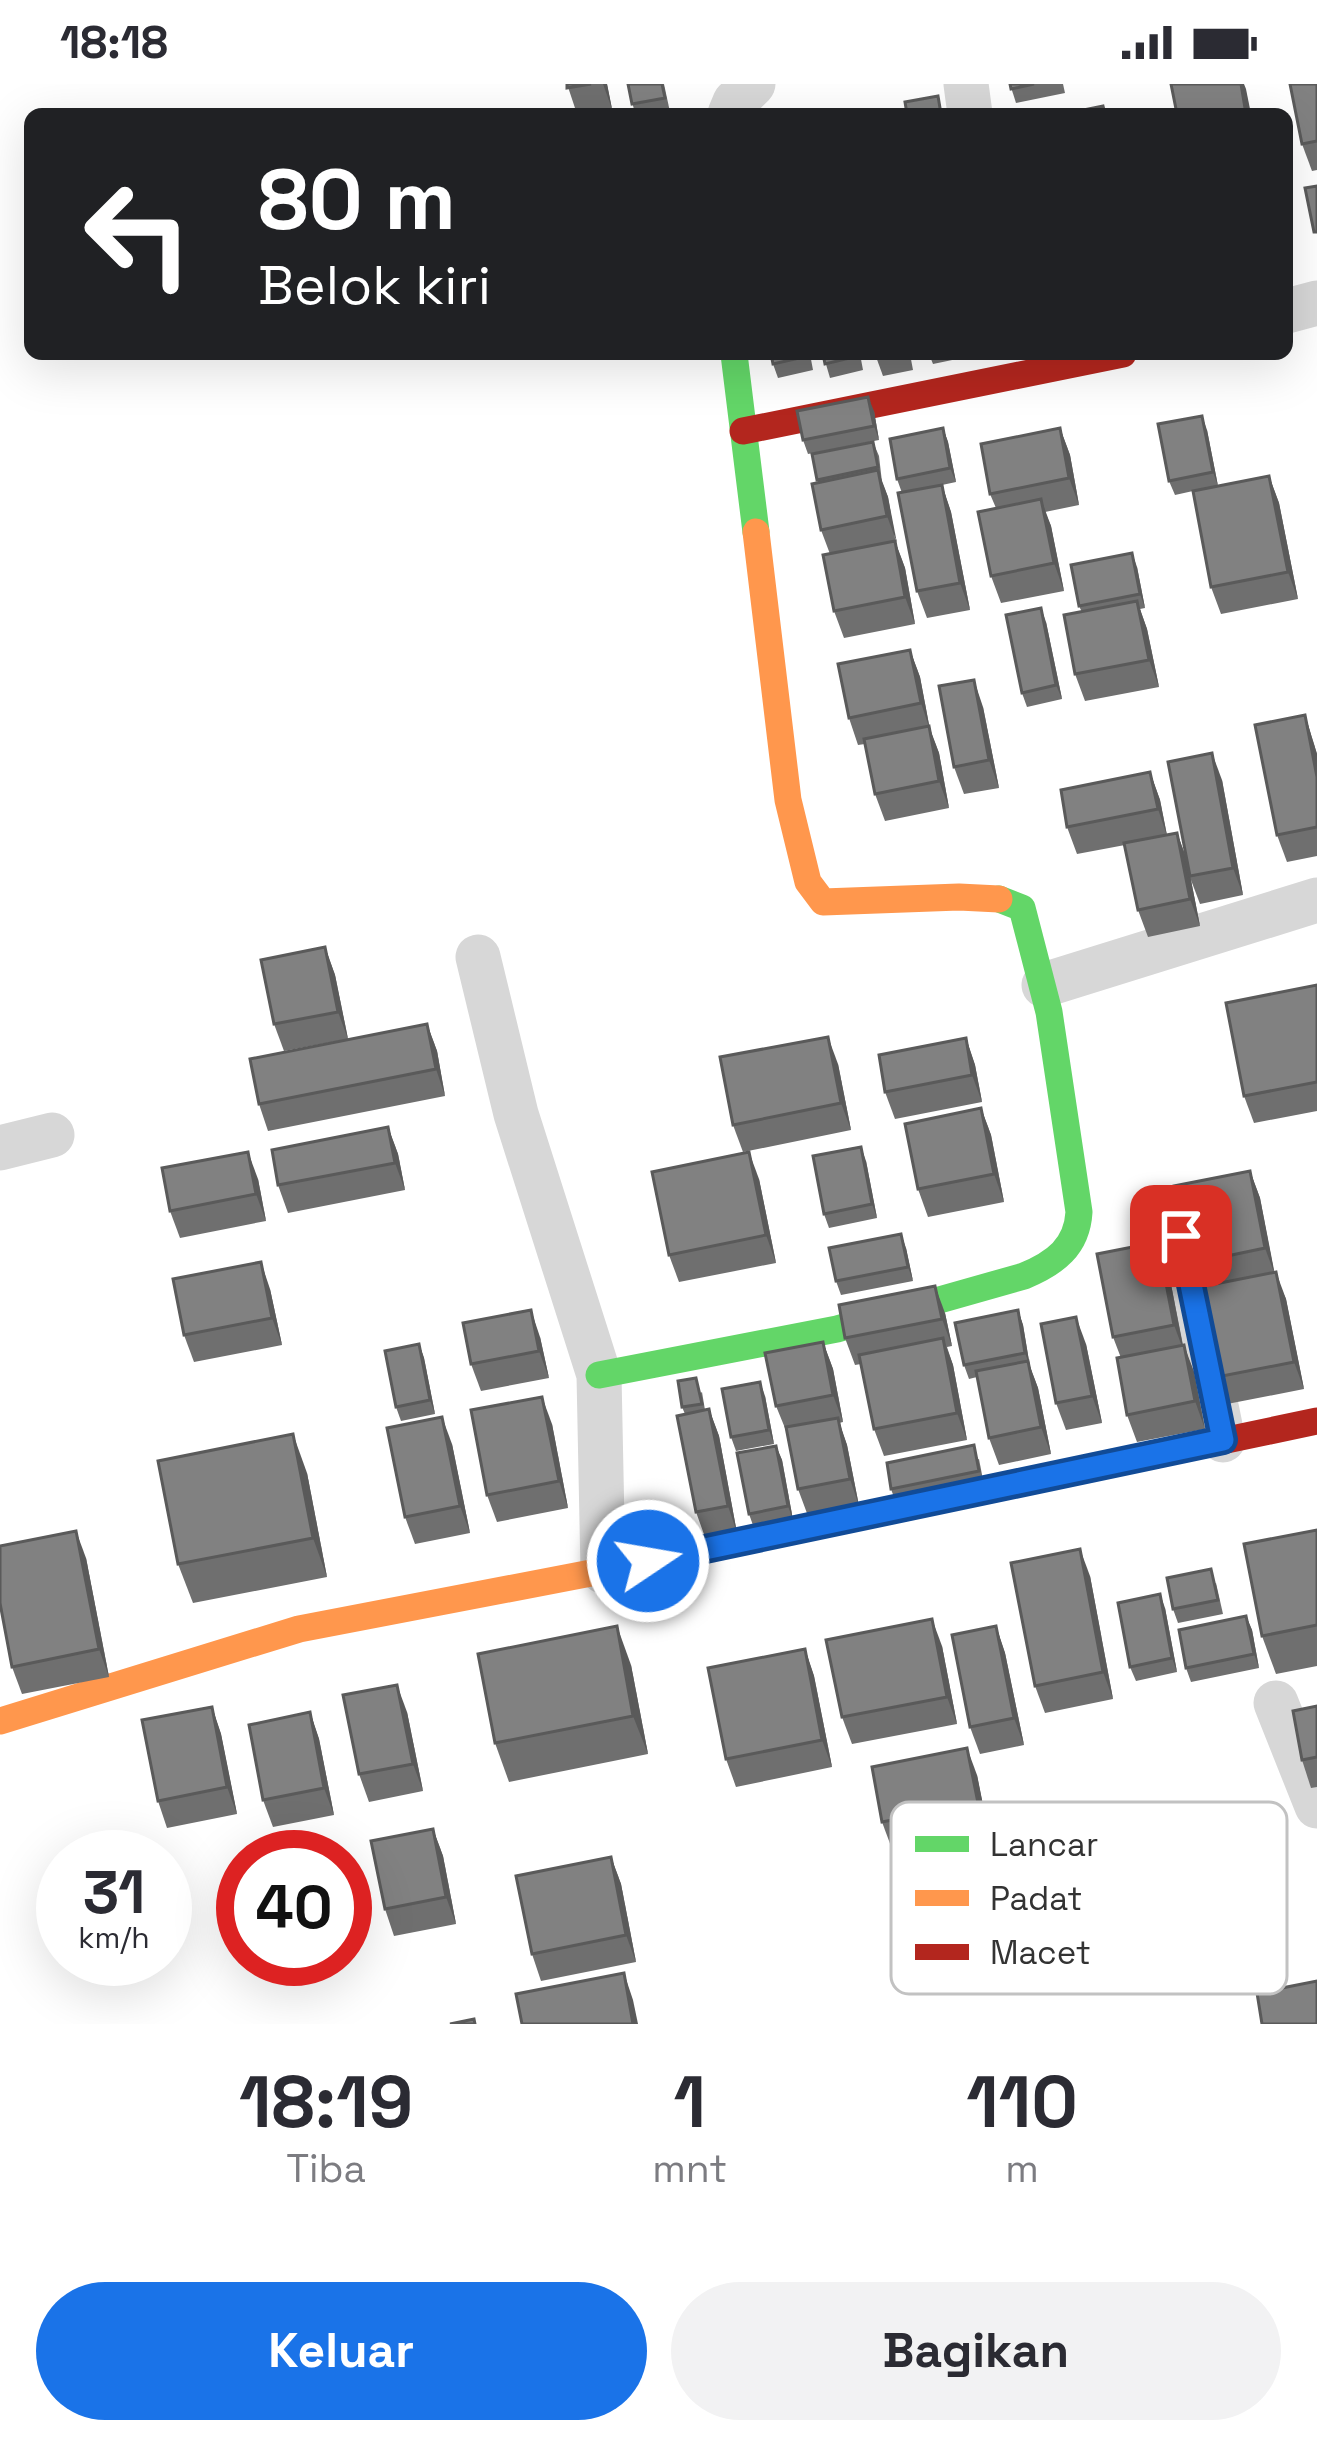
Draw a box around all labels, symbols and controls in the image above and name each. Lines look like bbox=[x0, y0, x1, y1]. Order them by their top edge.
text: 18:18 bbox=[60, 14, 168, 71]
text: 80 m bbox=[258, 146, 456, 254]
icon: left bbox=[60, 156, 216, 312]
text: Belok kiri bbox=[258, 251, 491, 320]
pin bbox=[1130, 1185, 1232, 1287]
icon: arrive bbox=[1148, 1203, 1214, 1269]
position arrow bbox=[585, 1498, 711, 1624]
legend bbox=[891, 1802, 1287, 1994]
text: Lancar bbox=[990, 1824, 1098, 1866]
speed limit sign: 40 bbox=[216, 1830, 372, 1986]
text: 31 bbox=[83, 1854, 145, 1931]
text: Padat bbox=[990, 1878, 1082, 1920]
text: km/h bbox=[78, 1918, 150, 1957]
text: Macet bbox=[990, 1932, 1091, 1974]
text: 18:19 bbox=[239, 2056, 413, 2148]
text: 1 bbox=[673, 2056, 706, 2148]
text: 110 bbox=[966, 2056, 1078, 2148]
text: Tiba bbox=[286, 2144, 366, 2193]
text: mnt bbox=[652, 2144, 727, 2193]
text: m bbox=[1005, 2144, 1039, 2193]
button: Keluar bbox=[36, 2282, 647, 2420]
button: Bagikan bbox=[671, 2282, 1281, 2420]

